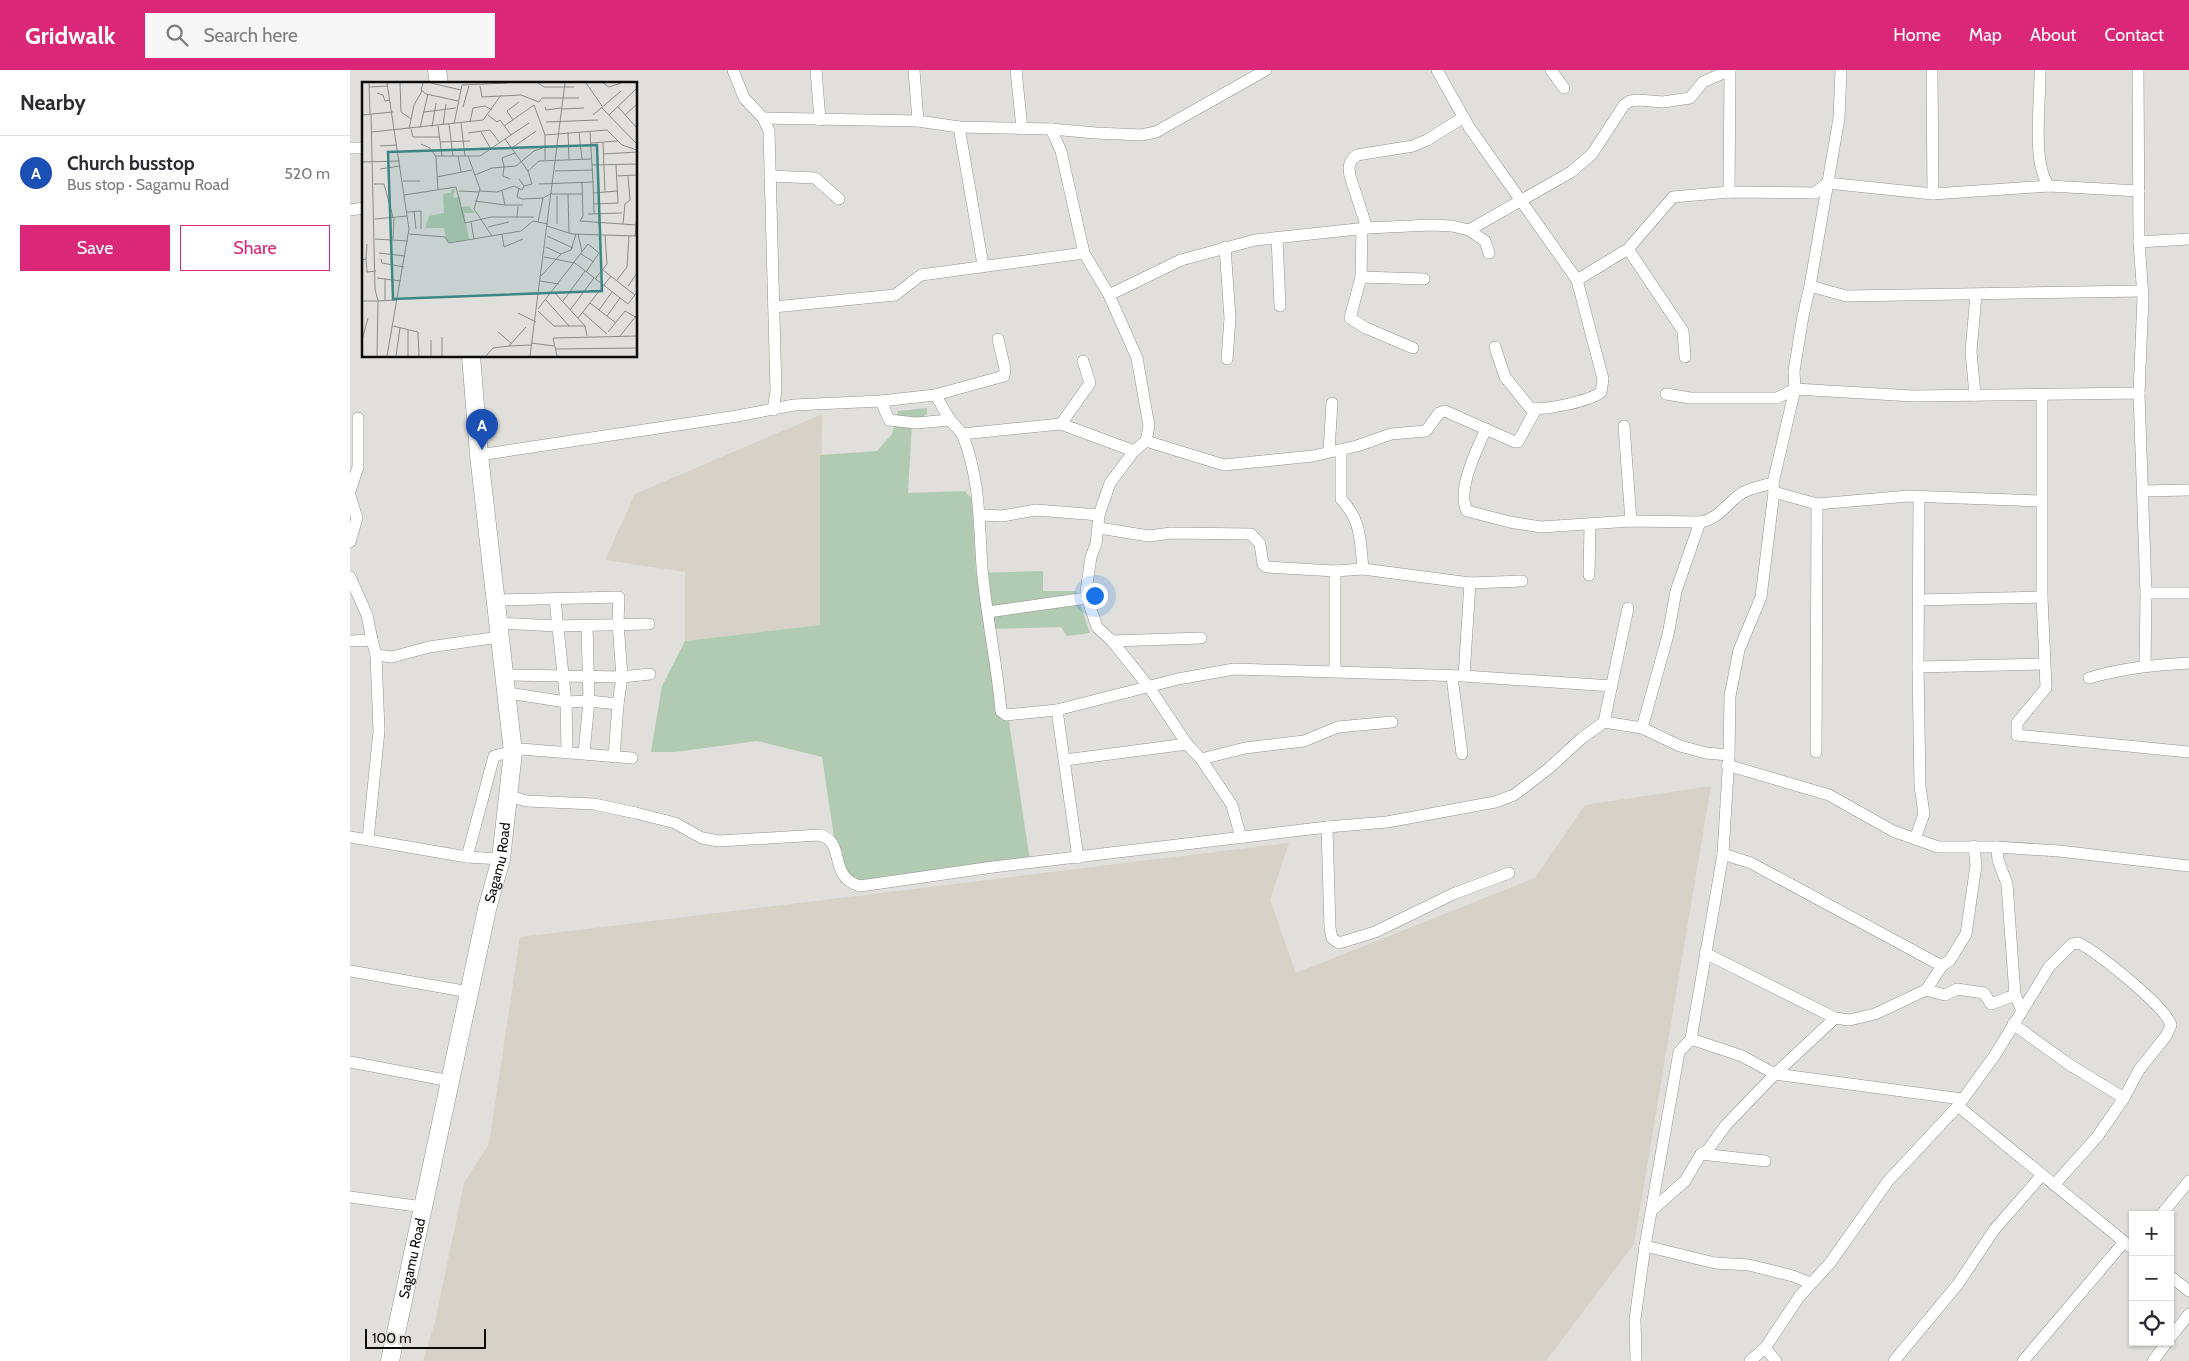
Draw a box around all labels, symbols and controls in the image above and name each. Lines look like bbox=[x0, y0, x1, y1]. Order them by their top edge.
search box bbox=[145, 13, 495, 58]
text: Gridwalk bbox=[25, 21, 115, 50]
icon: search bbox=[163, 21, 191, 49]
text: Search here bbox=[203, 24, 298, 47]
text: Home bbox=[1893, 24, 1941, 46]
text: Map bbox=[1969, 24, 2002, 46]
text: About bbox=[2030, 24, 2076, 46]
text: Contact bbox=[2104, 24, 2164, 46]
inset map bbox=[362, 82, 638, 358]
text: Nearby bbox=[20, 90, 86, 115]
text: Church busstop bbox=[67, 152, 195, 175]
text: A bbox=[31, 164, 41, 183]
text: 520 m bbox=[284, 164, 330, 183]
text: Bus stop · Sagamu Road bbox=[67, 175, 229, 194]
button: Save bbox=[20, 225, 170, 271]
button: Share bbox=[180, 225, 330, 271]
pin: A bbox=[466, 409, 498, 450]
your location bbox=[1082, 583, 1108, 609]
street label: Sagamu Road bbox=[480, 822, 514, 905]
map controls bbox=[2129, 1211, 2174, 1346]
button: + bbox=[2129, 1211, 2174, 1256]
street label: Sagamu Road bbox=[395, 1216, 429, 1300]
button: − bbox=[2129, 1256, 2174, 1301]
button: locate bbox=[2129, 1301, 2174, 1346]
scale bar bbox=[365, 1326, 486, 1349]
text: 100 m bbox=[372, 1329, 412, 1347]

